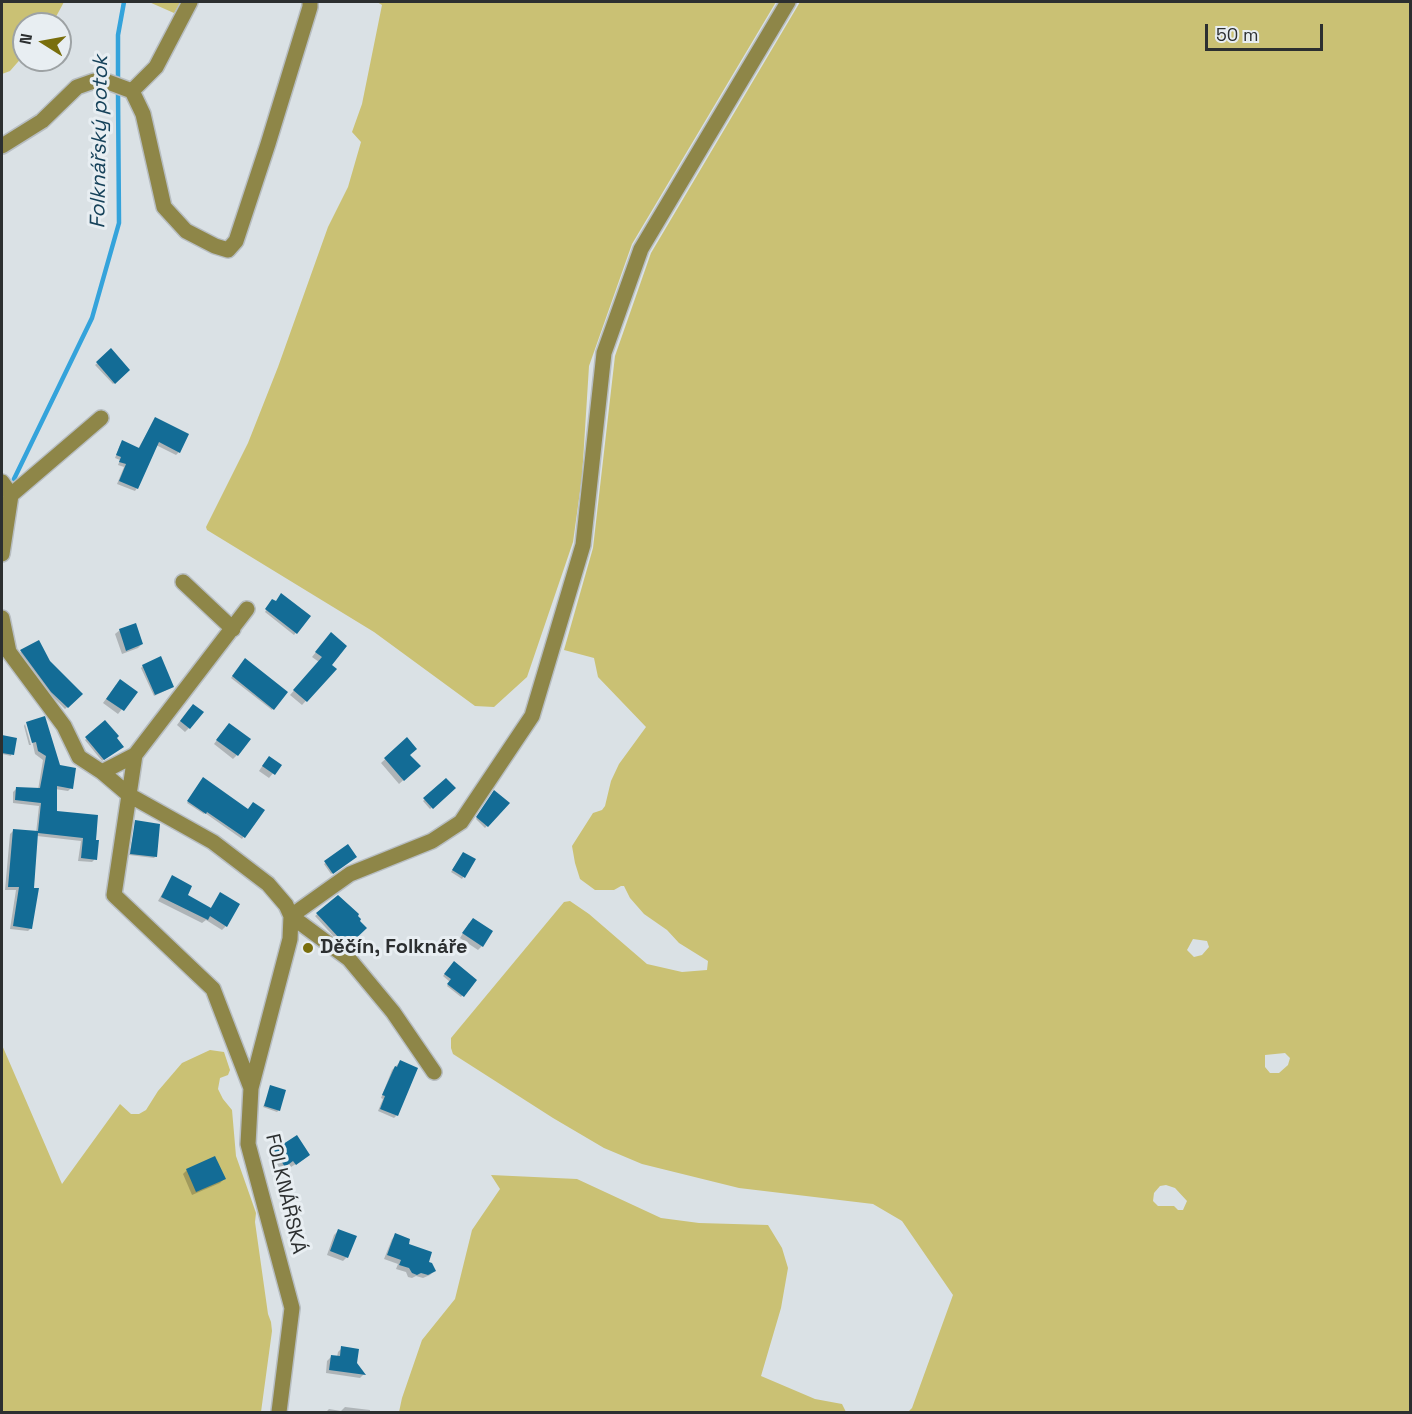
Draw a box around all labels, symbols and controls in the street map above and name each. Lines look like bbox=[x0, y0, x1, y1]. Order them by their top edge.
north arrow bbox=[12, 12, 72, 72]
scale bar bbox=[1208, 12, 1326, 50]
text: 50 m bbox=[1216, 23, 1258, 46]
text: N bbox=[14, 32, 37, 46]
water label: Folknářský potok bbox=[86, 55, 114, 229]
place label: Děčín, Folknáře bbox=[320, 936, 468, 960]
marker: Děčín, Folknáře bbox=[301, 941, 315, 955]
street label: FOLKNÁŘSKÁ bbox=[260, 1132, 310, 1256]

